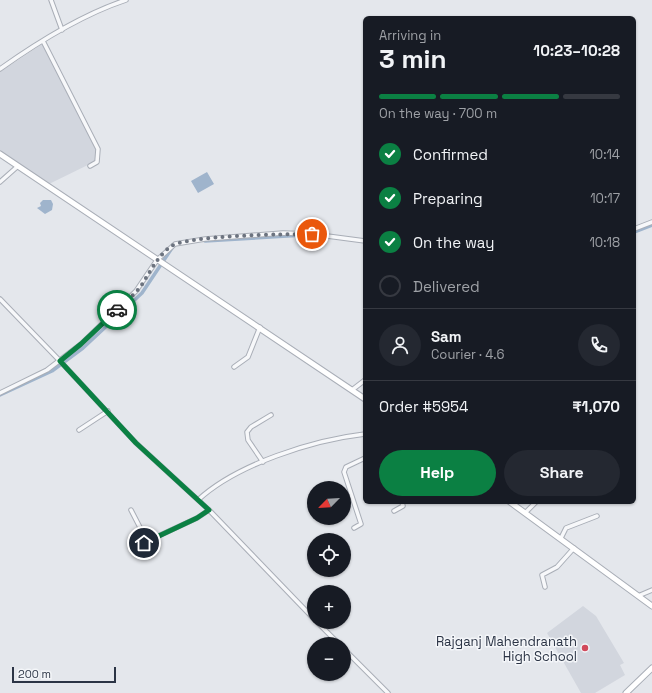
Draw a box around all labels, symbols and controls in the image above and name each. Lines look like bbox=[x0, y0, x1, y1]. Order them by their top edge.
text: Arriving in bbox=[379, 27, 441, 44]
text: 10:23–10:28 bbox=[533, 41, 620, 60]
text: 3 min bbox=[379, 42, 447, 76]
text: On the way · 700 m bbox=[379, 105, 497, 122]
icon: check bbox=[379, 143, 401, 165]
text: Confirmed bbox=[413, 145, 488, 164]
text: 10:14 bbox=[589, 146, 620, 163]
icon: check bbox=[379, 187, 401, 209]
text: Preparing bbox=[413, 189, 483, 208]
text: 10:17 bbox=[590, 190, 620, 207]
pin bbox=[295, 217, 329, 251]
icon: bag bbox=[301, 223, 323, 245]
icon: check bbox=[379, 231, 401, 253]
text: On the way bbox=[413, 233, 494, 252]
text: 10:18 bbox=[589, 234, 620, 251]
text: Delivered bbox=[413, 277, 480, 296]
courier bbox=[97, 290, 137, 330]
icon: car bbox=[106, 299, 128, 321]
button: person bbox=[379, 324, 421, 366]
button: phone bbox=[578, 324, 620, 366]
text: Sam bbox=[431, 327, 462, 346]
text: Courier · 4.6 bbox=[431, 346, 504, 363]
text: Order #5954 bbox=[379, 397, 468, 416]
text: ₹1,070 bbox=[572, 397, 620, 416]
button: Help bbox=[379, 450, 496, 496]
button: Share bbox=[504, 450, 620, 496]
north arrow bbox=[307, 481, 351, 525]
map controls bbox=[307, 481, 351, 681]
pin bbox=[127, 526, 161, 560]
icon: home bbox=[133, 532, 155, 554]
button: locate bbox=[307, 533, 351, 577]
button: + bbox=[307, 585, 351, 629]
place label: Rajganj Mahendranath High School bbox=[436, 633, 577, 665]
button: − bbox=[307, 637, 351, 681]
marker: Rajganj Mahendranath High School bbox=[580, 643, 590, 653]
scale bar bbox=[12, 665, 116, 684]
text: 200 m bbox=[18, 667, 51, 681]

